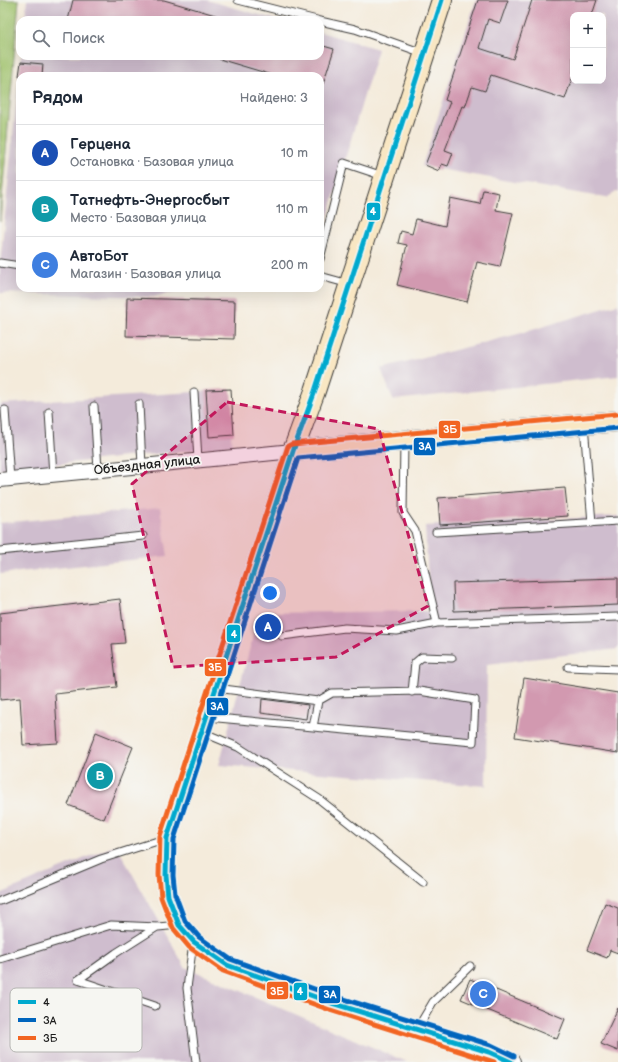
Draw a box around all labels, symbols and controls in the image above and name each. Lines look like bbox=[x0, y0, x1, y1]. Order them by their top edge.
map controls bbox=[570, 12, 606, 84]
button: + bbox=[570, 12, 606, 48]
search box bbox=[16, 16, 324, 60]
icon: search bbox=[30, 27, 52, 49]
text: Поиск bbox=[62, 29, 105, 48]
button: − bbox=[570, 48, 606, 84]
text: Рядом bbox=[32, 88, 83, 108]
text: Найдено: 3 bbox=[240, 90, 308, 106]
text: Герцена bbox=[70, 135, 130, 154]
text: A bbox=[41, 145, 49, 161]
text: 10 m bbox=[281, 145, 308, 161]
text: Остановка · Базовая улица bbox=[70, 154, 234, 170]
text: Татнефть-Энергосбыт bbox=[70, 191, 230, 210]
text: B bbox=[40, 201, 50, 217]
text: 110 m bbox=[276, 201, 308, 217]
line badge: 4 bbox=[366, 202, 381, 221]
text: 4 bbox=[370, 205, 377, 218]
text: Место · Базовая улица bbox=[70, 210, 206, 226]
text: АвтоБот bbox=[70, 247, 128, 266]
text: C bbox=[40, 257, 50, 273]
text: 200 m bbox=[271, 257, 308, 273]
text: Магазин · Базовая улица bbox=[70, 266, 221, 282]
line badge: 3Б bbox=[438, 420, 461, 439]
text: 3Б bbox=[443, 423, 457, 436]
line badge: 3А bbox=[413, 437, 436, 456]
text: 3А bbox=[418, 440, 432, 453]
street label: Объездная улица bbox=[93, 451, 201, 479]
your location bbox=[260, 583, 280, 603]
pin: A bbox=[255, 612, 281, 642]
line badge: 4 bbox=[226, 624, 241, 643]
text: 4 bbox=[231, 628, 238, 641]
line badge: 3Б bbox=[204, 658, 227, 677]
text: 3Б bbox=[208, 661, 222, 674]
line badge: 3А bbox=[206, 697, 229, 716]
text: 3А bbox=[210, 700, 224, 713]
pin: B bbox=[87, 761, 113, 791]
pin: C bbox=[470, 979, 496, 1009]
line badge: 3Б bbox=[266, 981, 289, 1000]
line badge: 4 bbox=[293, 982, 308, 1001]
text: 3Б bbox=[270, 985, 284, 998]
text: 4 bbox=[297, 985, 304, 998]
line badge: 3А bbox=[318, 985, 341, 1004]
legend bbox=[10, 988, 142, 1052]
text: 3А bbox=[323, 988, 337, 1001]
text: 4 bbox=[43, 996, 50, 1009]
text: 3А bbox=[43, 1014, 57, 1027]
text: 3Б bbox=[43, 1032, 58, 1045]

